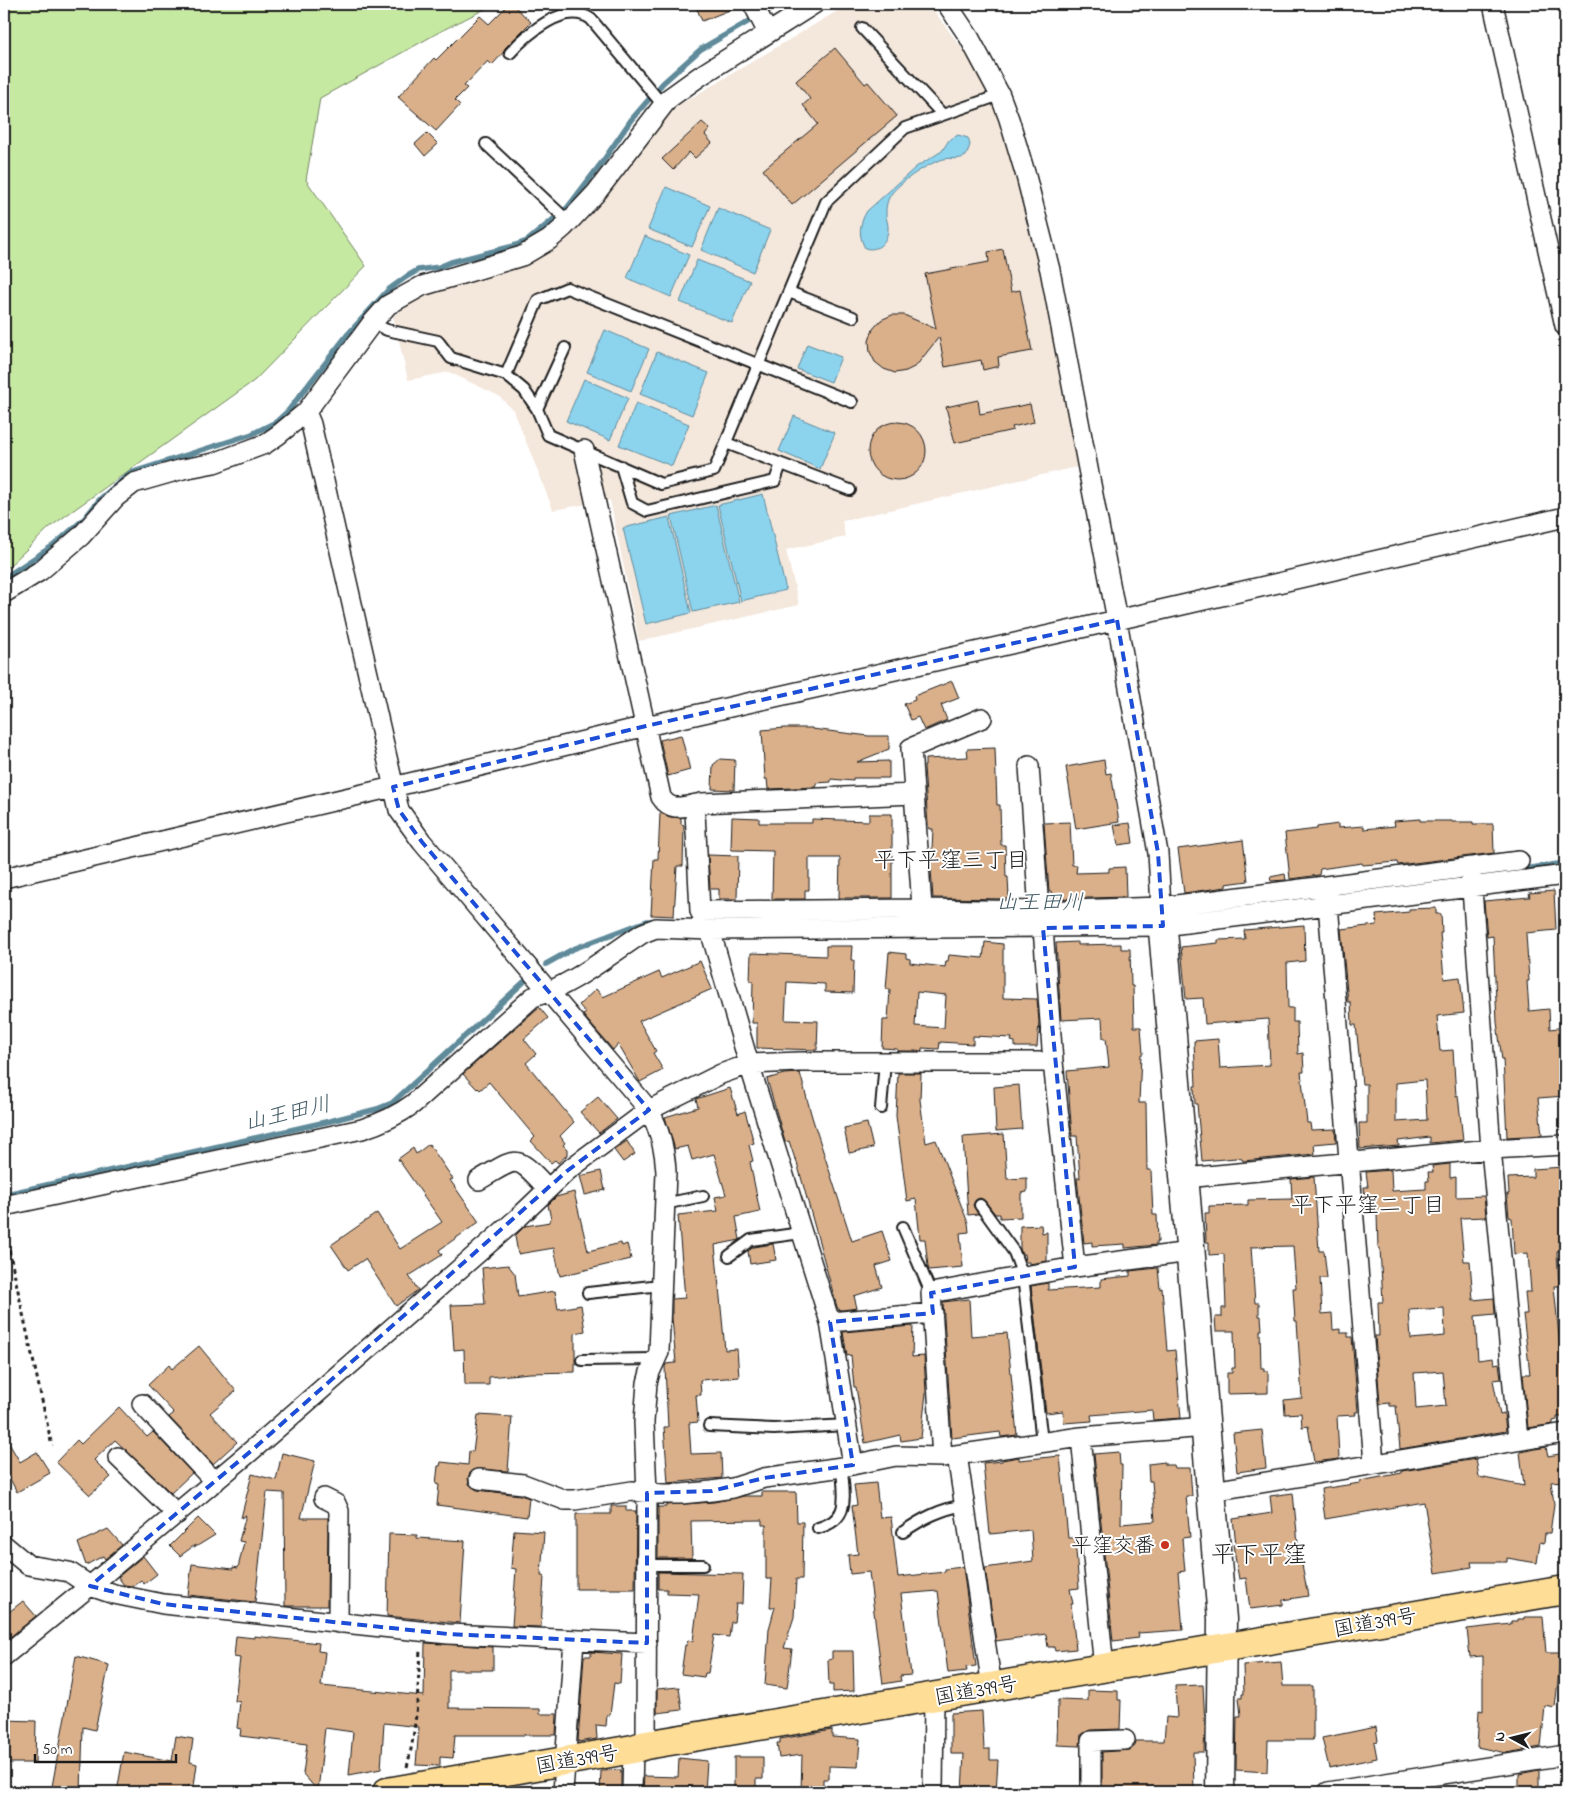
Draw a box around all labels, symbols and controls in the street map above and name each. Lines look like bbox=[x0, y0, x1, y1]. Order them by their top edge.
district label: 平下平窪三丁目 bbox=[874, 846, 1028, 878]
water label: 山王田川 bbox=[996, 888, 1084, 920]
water label: 山王田川 bbox=[241, 1089, 334, 1140]
district label: 平下平窪二丁目 bbox=[1291, 1191, 1445, 1223]
place label: 平窪交番 bbox=[1071, 1532, 1155, 1562]
marker: 平窪交番 bbox=[1159, 1539, 1171, 1551]
district label: 平下平窪 bbox=[1211, 1539, 1307, 1574]
street label: 国道399号 bbox=[1331, 1602, 1419, 1646]
street label: 国道399号 bbox=[932, 1670, 1020, 1714]
north arrow bbox=[1486, 1714, 1536, 1764]
scale bar bbox=[35, 1731, 176, 1763]
text: N bbox=[1490, 1731, 1512, 1743]
text: 50 m bbox=[42, 1739, 73, 1761]
street label: 国道399号 bbox=[533, 1739, 621, 1783]

